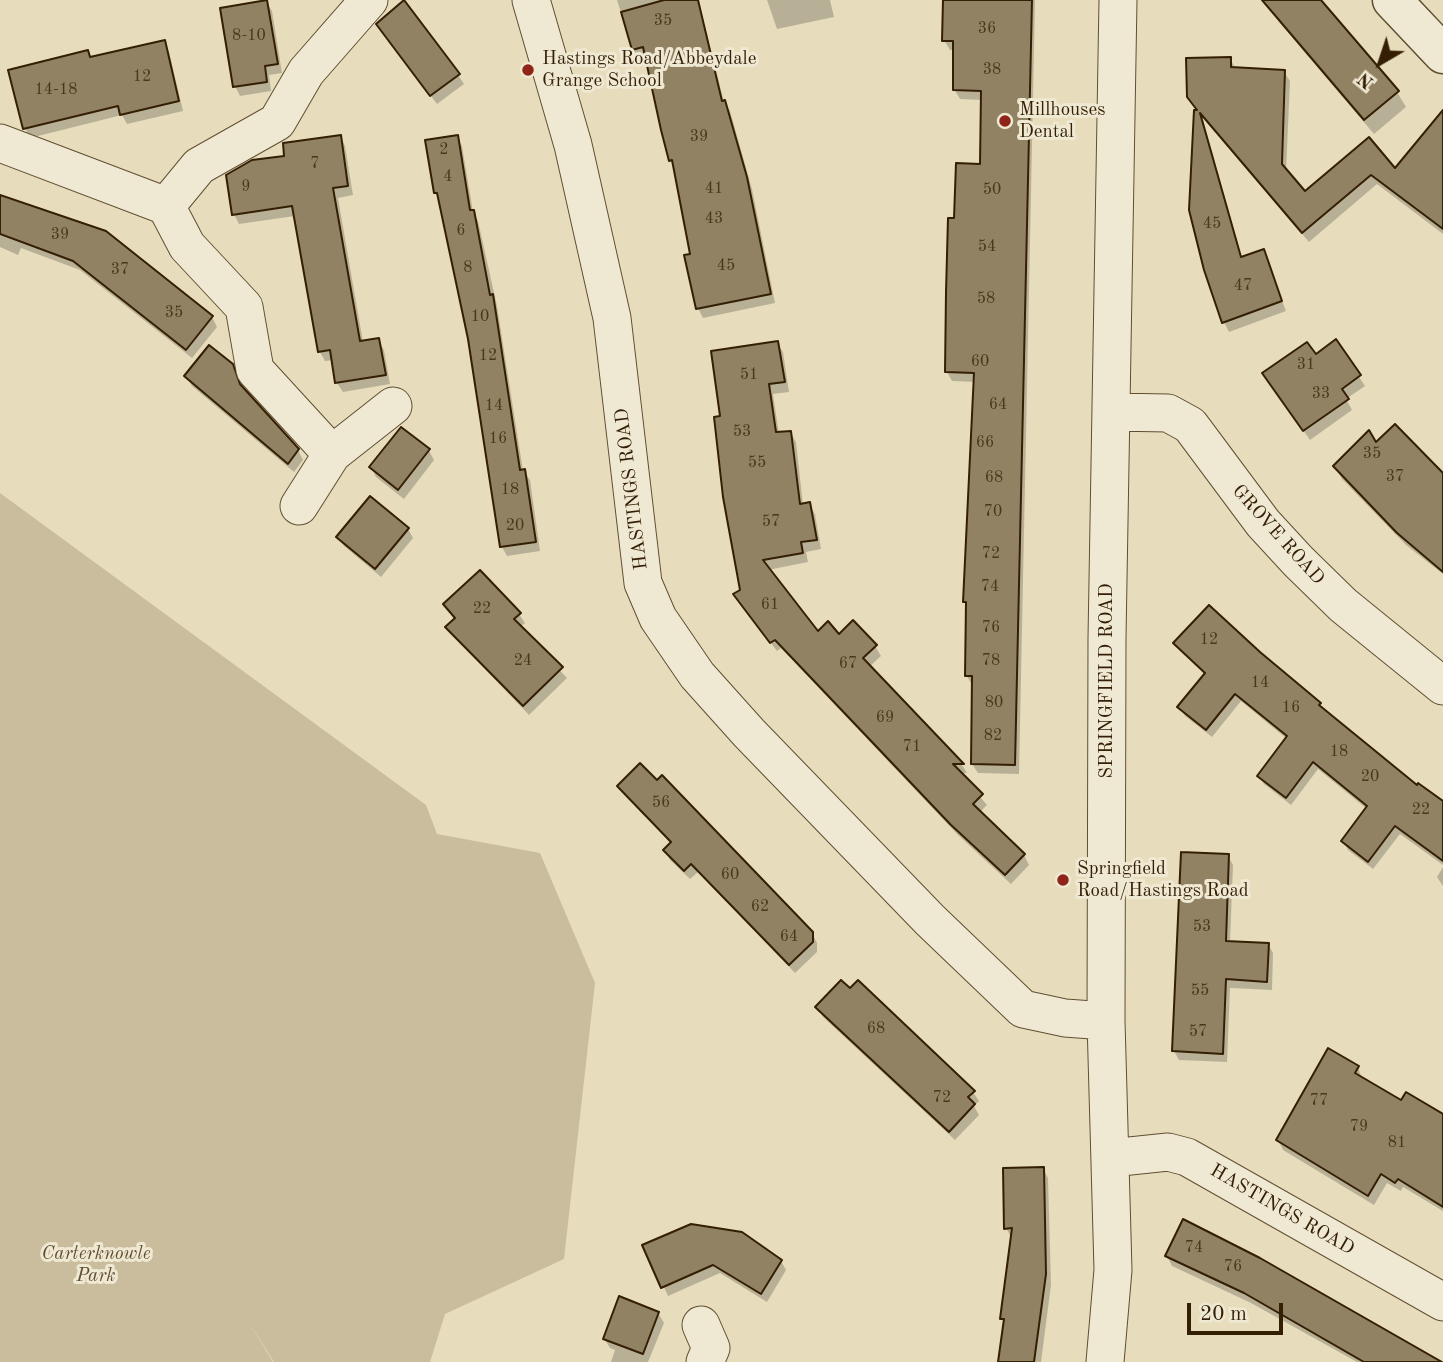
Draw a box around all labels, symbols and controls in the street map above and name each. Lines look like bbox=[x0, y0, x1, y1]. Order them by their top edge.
house number: 35 bbox=[654, 11, 672, 31]
house number: 36 bbox=[978, 19, 996, 39]
house number: 8-10 bbox=[232, 26, 266, 46]
north arrow bbox=[1345, 28, 1415, 98]
place label: Hastings Road/Abbeydale Grange School bbox=[542, 48, 756, 92]
house number: 38 bbox=[983, 60, 1001, 80]
marker: Hastings Road/Abbeydale Grange School bbox=[520, 62, 536, 78]
house number: 12 bbox=[133, 67, 151, 87]
text: N bbox=[1355, 68, 1378, 92]
house number: 14-18 bbox=[34, 80, 78, 100]
place label: Millhouses Dental bbox=[1019, 99, 1105, 143]
marker: Millhouses Dental bbox=[997, 113, 1013, 129]
house number: 39 bbox=[690, 127, 708, 147]
house number: 2 bbox=[439, 140, 449, 160]
house number: 7 bbox=[310, 154, 320, 174]
house number: 4 bbox=[443, 167, 453, 187]
house number: 9 bbox=[241, 177, 251, 197]
house number: 41 bbox=[705, 179, 723, 199]
house number: 50 bbox=[983, 180, 1001, 200]
house number: 43 bbox=[705, 209, 723, 229]
house number: 45 bbox=[1203, 214, 1221, 234]
house number: 6 bbox=[456, 221, 466, 241]
house number: 39 bbox=[51, 225, 69, 245]
house number: 54 bbox=[978, 237, 996, 257]
house number: 45 bbox=[717, 256, 735, 276]
house number: 8 bbox=[463, 258, 473, 278]
house number: 37 bbox=[111, 260, 129, 280]
house number: 47 bbox=[1234, 276, 1252, 296]
house number: 58 bbox=[977, 289, 995, 309]
house number: 35 bbox=[165, 303, 183, 323]
house number: 10 bbox=[471, 307, 489, 327]
house number: 12 bbox=[479, 346, 497, 366]
house number: 60 bbox=[971, 352, 989, 372]
house number: 31 bbox=[1297, 355, 1315, 375]
house number: 51 bbox=[740, 365, 758, 385]
house number: 33 bbox=[1312, 384, 1330, 404]
house number: 64 bbox=[989, 395, 1007, 415]
house number: 14 bbox=[485, 396, 503, 416]
street label: HASTINGS ROAD bbox=[611, 407, 653, 571]
house number: 53 bbox=[733, 422, 751, 442]
house number: 16 bbox=[489, 429, 507, 449]
house number: 66 bbox=[976, 433, 994, 453]
house number: 35 bbox=[1363, 444, 1381, 464]
house number: 55 bbox=[748, 453, 766, 473]
house number: 37 bbox=[1386, 467, 1404, 487]
house number: 68 bbox=[985, 468, 1003, 488]
house number: 18 bbox=[501, 480, 519, 500]
street label: GROVE ROAD bbox=[1227, 480, 1329, 590]
house number: 70 bbox=[984, 502, 1002, 522]
house number: 57 bbox=[762, 512, 780, 532]
house number: 20 bbox=[506, 516, 524, 536]
house number: 72 bbox=[982, 544, 1000, 564]
house number: 74 bbox=[981, 577, 999, 597]
street label: SPRINGFIELD ROAD bbox=[1096, 583, 1118, 779]
house number: 61 bbox=[761, 595, 779, 615]
house number: 22 bbox=[473, 599, 491, 619]
house number: 76 bbox=[982, 618, 1000, 638]
house number: 12 bbox=[1200, 630, 1218, 650]
house number: 24 bbox=[514, 651, 532, 671]
house number: 78 bbox=[982, 651, 1000, 671]
house number: 67 bbox=[839, 654, 857, 674]
house number: 14 bbox=[1251, 673, 1269, 693]
house number: 80 bbox=[985, 693, 1003, 713]
house number: 16 bbox=[1282, 698, 1300, 718]
house number: 69 bbox=[876, 708, 894, 728]
house number: 82 bbox=[984, 726, 1002, 746]
house number: 71 bbox=[903, 737, 921, 757]
house number: 18 bbox=[1330, 742, 1348, 762]
house number: 20 bbox=[1361, 767, 1379, 787]
house number: 56 bbox=[652, 793, 670, 813]
house number: 22 bbox=[1412, 800, 1430, 820]
place label: Springfield Road/Hastings Road bbox=[1077, 858, 1249, 902]
house number: 60 bbox=[721, 865, 739, 885]
marker: Springfield Road/Hastings Road bbox=[1055, 872, 1071, 888]
house number: 62 bbox=[751, 897, 769, 917]
house number: 53 bbox=[1193, 917, 1211, 937]
house number: 64 bbox=[780, 927, 798, 947]
house number: 55 bbox=[1191, 981, 1209, 1001]
house number: 68 bbox=[867, 1019, 885, 1039]
house number: 57 bbox=[1189, 1022, 1207, 1042]
house number: 72 bbox=[933, 1088, 951, 1108]
house number: 77 bbox=[1310, 1091, 1328, 1111]
house number: 79 bbox=[1350, 1117, 1368, 1137]
house number: 81 bbox=[1388, 1133, 1406, 1153]
street label: HASTINGS ROAD bbox=[1206, 1159, 1358, 1261]
house number: 74 bbox=[1185, 1238, 1203, 1258]
park label: Carterknowle Park bbox=[42, 1243, 150, 1287]
house number: 76 bbox=[1224, 1257, 1242, 1277]
scale bar bbox=[1191, 1288, 1287, 1332]
text: 20 m bbox=[1200, 1304, 1247, 1325]

